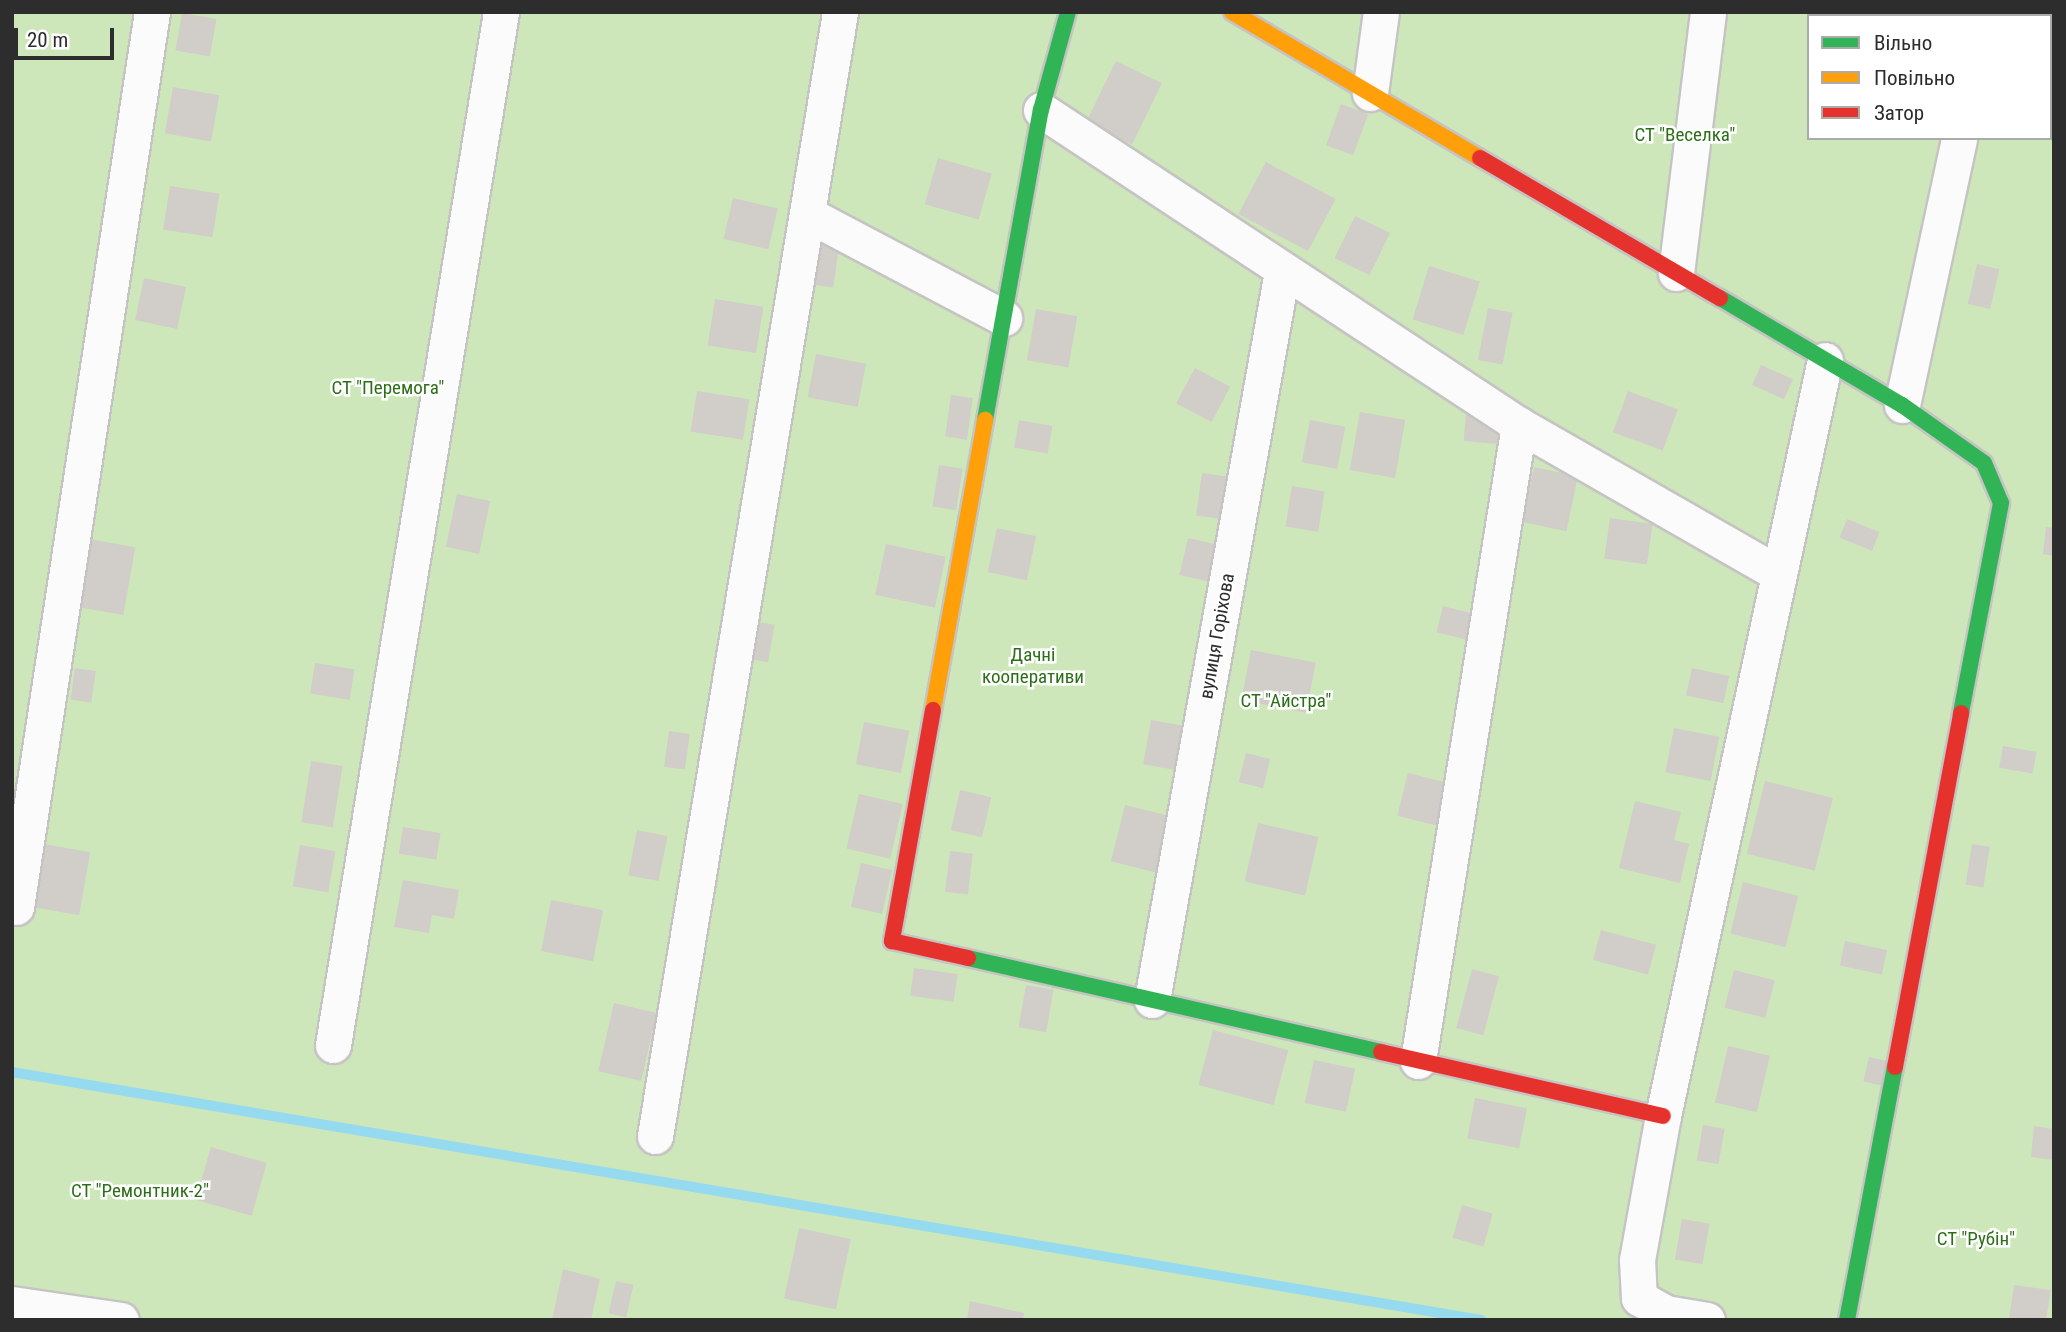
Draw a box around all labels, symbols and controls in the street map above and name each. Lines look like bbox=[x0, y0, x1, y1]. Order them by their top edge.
scale bar bbox=[18, 14, 117, 58]
legend bbox=[1807, 14, 2052, 140]
text: 20 m bbox=[27, 28, 68, 52]
text: Вільно bbox=[1874, 31, 1932, 55]
text: Повільно bbox=[1874, 66, 1955, 90]
text: Затор bbox=[1874, 101, 1924, 125]
park label: СТ "Веселка" bbox=[1634, 124, 1736, 146]
park label: СТ "Перемога" bbox=[331, 377, 445, 399]
street label: вулиця Горіхова bbox=[1195, 571, 1239, 701]
park label: Дачні кооперативи bbox=[982, 644, 1084, 688]
park label: СТ "Айстра" bbox=[1240, 690, 1332, 712]
park label: СТ "Ремонтник-2" bbox=[71, 1180, 209, 1202]
park label: СТ "Рубін" bbox=[1937, 1228, 2015, 1250]

